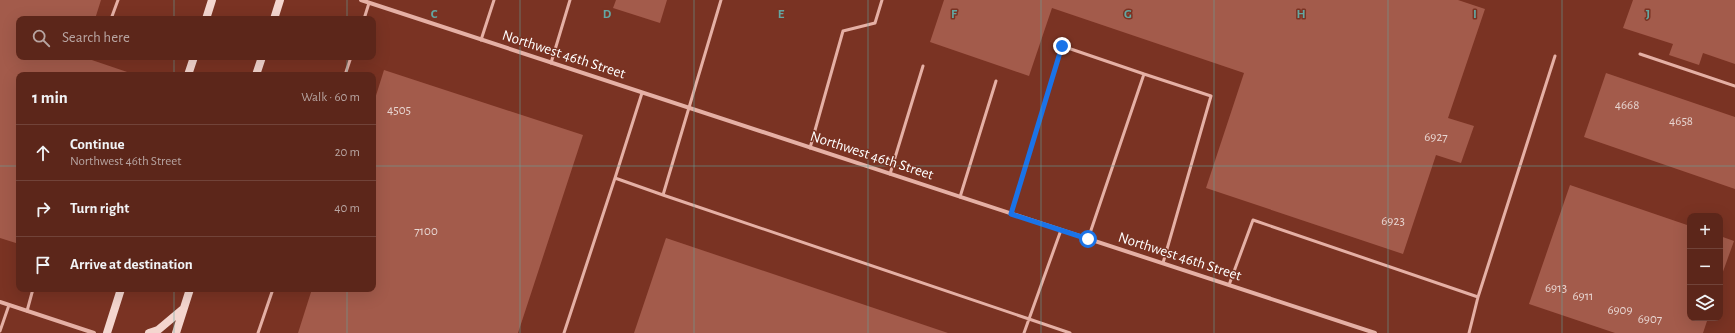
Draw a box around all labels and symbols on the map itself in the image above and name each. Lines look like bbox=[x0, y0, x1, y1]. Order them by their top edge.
text: C bbox=[431, 8, 438, 21]
text: D bbox=[603, 8, 612, 21]
text: E bbox=[778, 8, 785, 21]
text: F bbox=[951, 8, 958, 21]
text: G bbox=[1124, 8, 1132, 21]
text: H bbox=[1296, 8, 1306, 21]
text: I bbox=[1473, 8, 1477, 21]
text: J bbox=[1646, 8, 1650, 21]
street label: Northwest 46th Street bbox=[500, 27, 627, 82]
route end bbox=[1053, 37, 1071, 55]
house number: 4668 bbox=[1615, 99, 1639, 112]
house number: 4505 bbox=[387, 104, 411, 117]
house number: 4658 bbox=[1669, 115, 1693, 128]
street label: Northwest 46th Street bbox=[808, 128, 935, 183]
house number: 6927 bbox=[1424, 131, 1448, 144]
house number: 6923 bbox=[1381, 215, 1405, 228]
house number: 7100 bbox=[414, 225, 438, 238]
street label: Northwest 46th Street bbox=[1116, 229, 1243, 284]
route start bbox=[1079, 230, 1097, 248]
house number: 6913 bbox=[1545, 282, 1567, 295]
house number: 6911 bbox=[1572, 290, 1594, 303]
house number: 6909 bbox=[1607, 304, 1633, 317]
house number: 6907 bbox=[1638, 313, 1663, 326]

